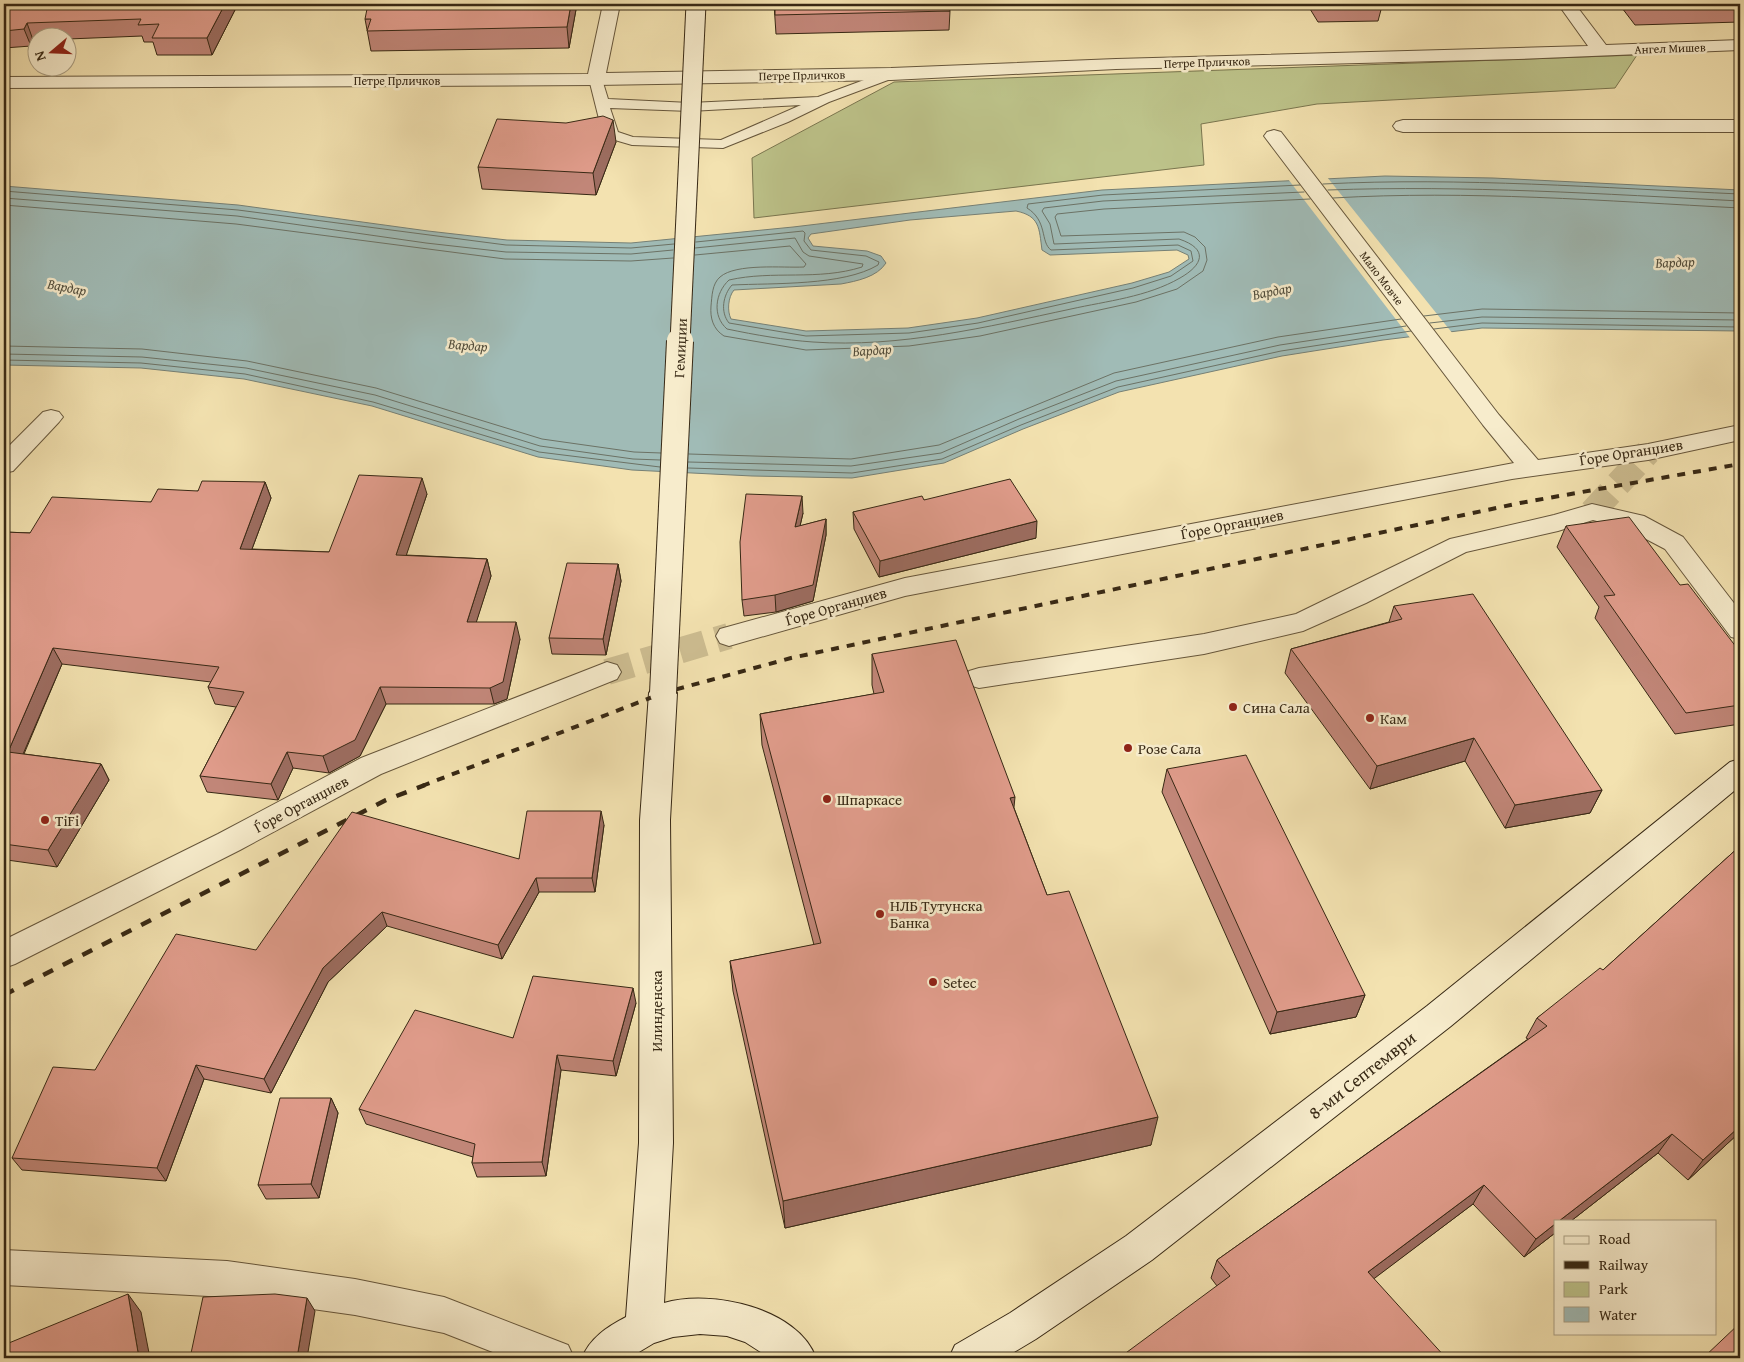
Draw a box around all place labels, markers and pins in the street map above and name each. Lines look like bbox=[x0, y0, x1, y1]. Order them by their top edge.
place label: Сина Сала bbox=[1243, 697, 1311, 718]
marker: Сина Сала bbox=[1227, 701, 1239, 713]
place label: Кам bbox=[1380, 708, 1407, 729]
marker: Кам bbox=[1364, 712, 1376, 724]
place label: Розе Сала bbox=[1138, 738, 1202, 759]
marker: Розе Сала bbox=[1122, 742, 1134, 754]
place label: Шпаркасе bbox=[837, 789, 902, 810]
marker: Шпаркасе bbox=[821, 793, 833, 805]
place label: TiFi bbox=[55, 810, 79, 831]
marker: TiFi bbox=[39, 814, 51, 826]
place label: НЛБ Тутунска Банка bbox=[890, 895, 983, 933]
marker: НЛБ Тутунска Банка bbox=[874, 908, 886, 920]
place label: Setec bbox=[943, 972, 977, 993]
marker: Setec bbox=[927, 976, 939, 988]

